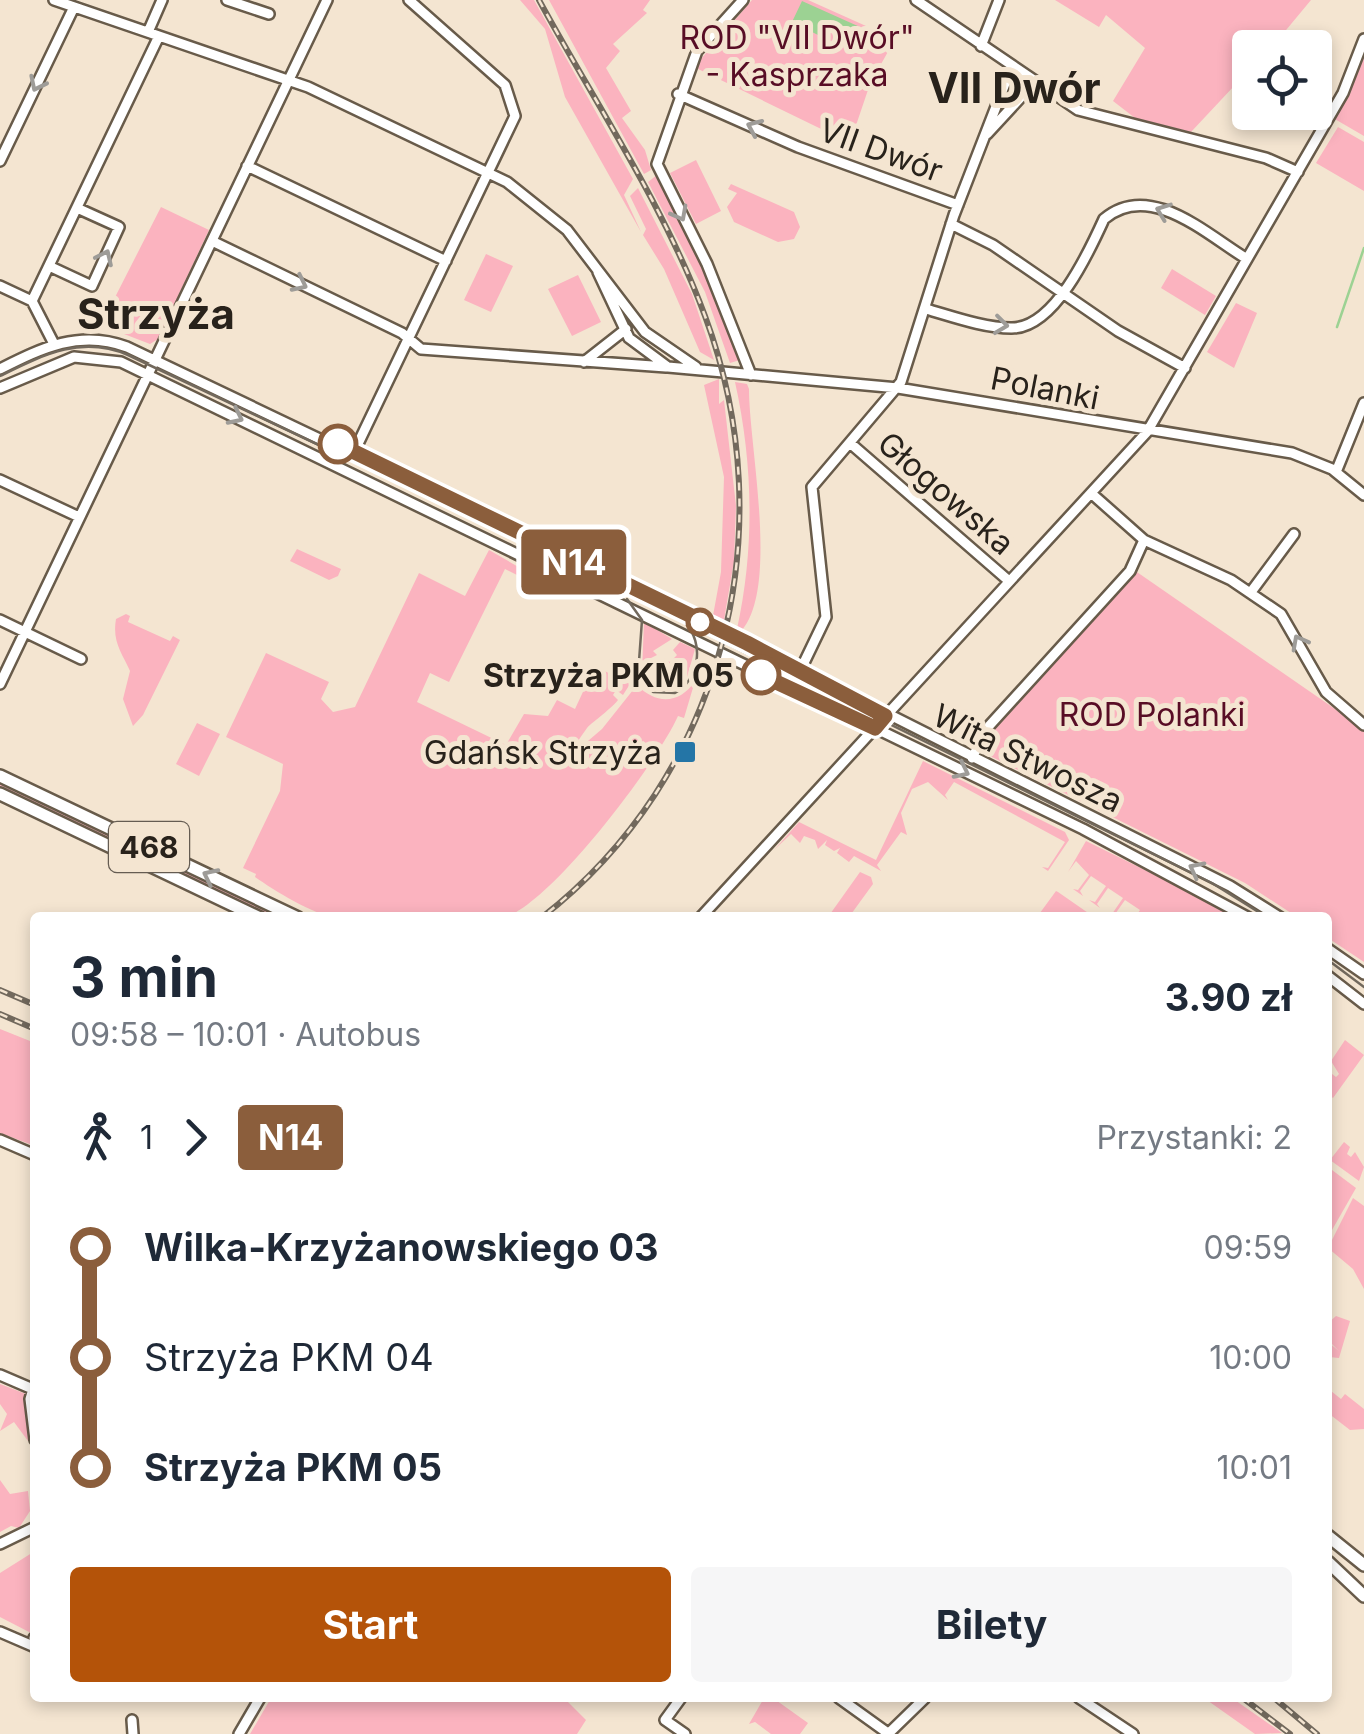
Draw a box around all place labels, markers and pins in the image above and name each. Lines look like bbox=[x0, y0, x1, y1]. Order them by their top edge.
unlabelled marker bbox=[319, 425, 357, 463]
unlabelled marker bbox=[687, 609, 713, 635]
place label: Strzyża PKM 05 bbox=[483, 656, 734, 695]
marker: Strzyża PKM 05 bbox=[742, 656, 780, 694]
place label: Gdańsk Strzyża bbox=[424, 733, 662, 772]
marker: Gdańsk Strzyża bbox=[672, 739, 698, 765]

